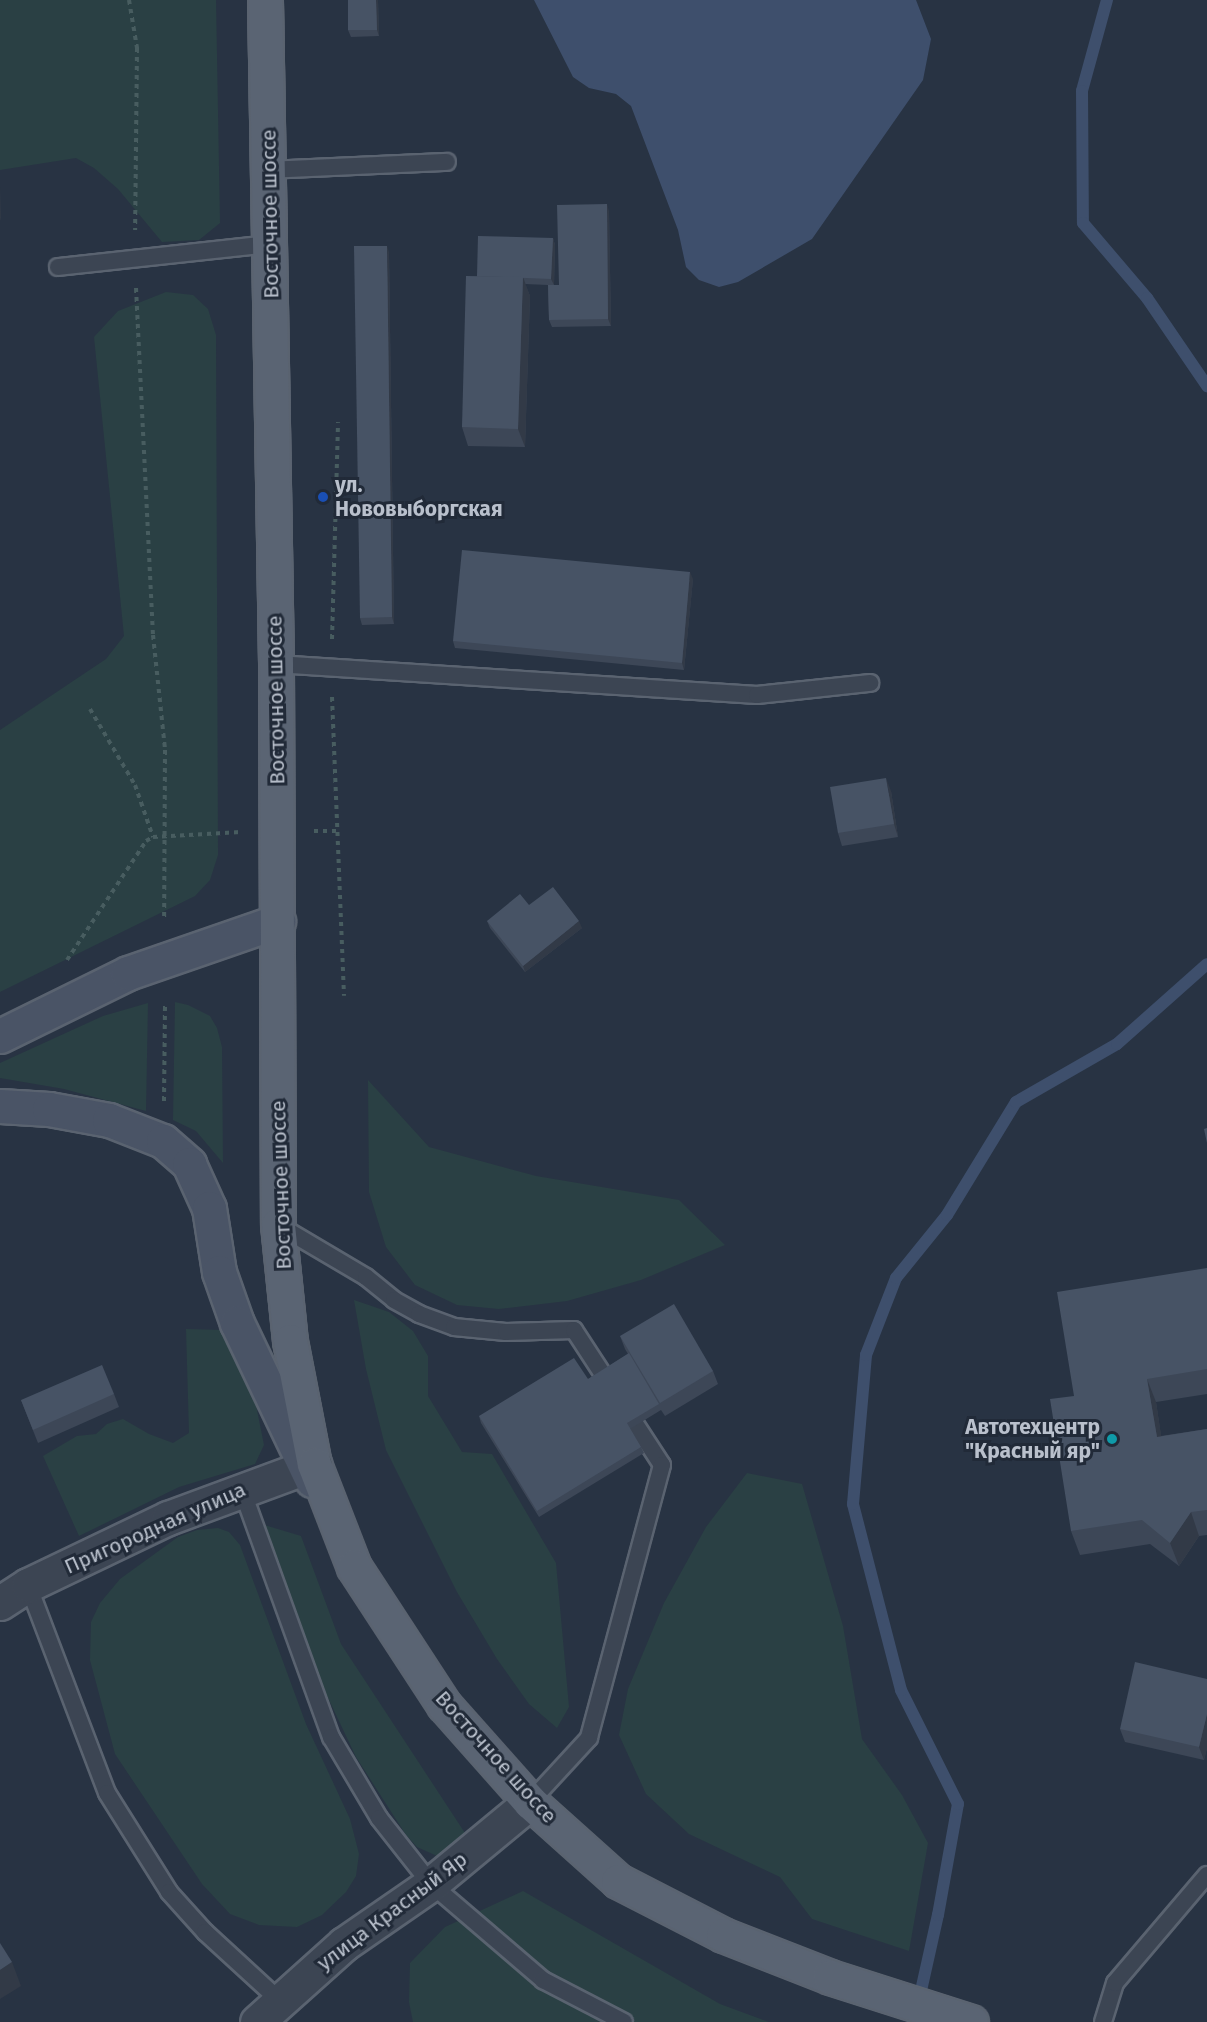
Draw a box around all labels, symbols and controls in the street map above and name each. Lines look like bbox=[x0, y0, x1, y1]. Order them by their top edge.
street label: Восточное шоссе bbox=[256, 129, 284, 299]
place label: ул. Нововыборгская bbox=[335, 472, 503, 522]
marker: ул. Нововыборгская bbox=[316, 490, 330, 504]
street label: Восточное шоссе bbox=[262, 615, 290, 785]
street label: Восточное шоссе bbox=[265, 1100, 297, 1270]
place label: Автотехцентр "Красный яр" bbox=[965, 1414, 1100, 1464]
marker: Автотехцентр "Красный яр" bbox=[1105, 1432, 1119, 1446]
street label: Пригородная улица bbox=[60, 1477, 250, 1579]
street label: Восточное шоссе bbox=[430, 1686, 562, 1828]
street label: улица Красный Яр bbox=[312, 1846, 472, 1976]

